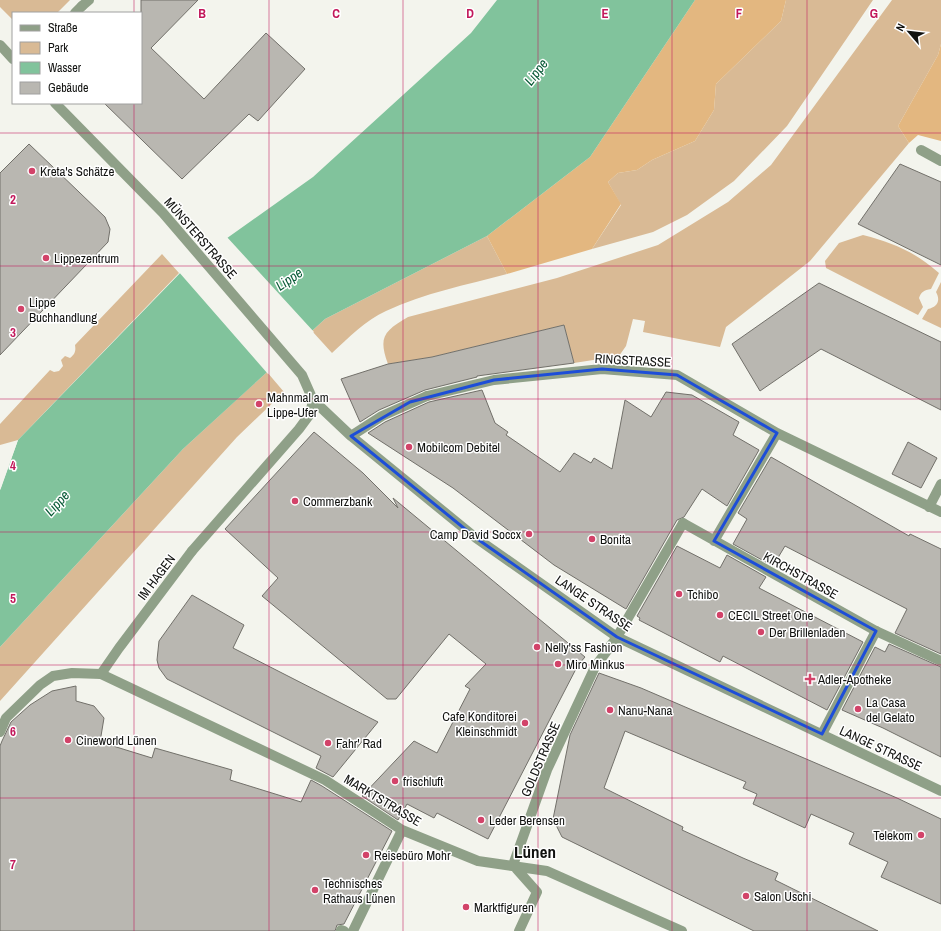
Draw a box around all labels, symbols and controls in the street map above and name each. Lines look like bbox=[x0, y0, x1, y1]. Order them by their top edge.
text: B bbox=[198, 5, 206, 22]
text: C bbox=[332, 5, 340, 22]
text: D bbox=[466, 5, 474, 22]
text: E bbox=[601, 5, 609, 22]
text: F bbox=[736, 5, 743, 22]
text: G bbox=[870, 5, 878, 22]
legend bbox=[12, 12, 142, 104]
north arrow bbox=[889, 12, 929, 52]
text: Straße bbox=[48, 20, 78, 36]
text: N bbox=[892, 21, 908, 33]
text: Park bbox=[48, 40, 68, 56]
water label: Lippe bbox=[520, 55, 552, 89]
text: Wasser bbox=[48, 60, 82, 76]
text: Gebäude bbox=[48, 80, 89, 96]
place label: Kreta's Schätze bbox=[40, 163, 114, 180]
marker: Kreta's Schätze bbox=[27, 166, 37, 176]
text: 2 bbox=[10, 191, 16, 208]
street label: MÜNSTERSTRASSE bbox=[161, 194, 241, 283]
place label: Lippezentrum bbox=[54, 250, 119, 267]
marker: Lippezentrum bbox=[41, 253, 51, 263]
water label: Lippe bbox=[272, 263, 306, 295]
place label: Lippe Buchhandlung bbox=[29, 294, 97, 326]
marker: Lippe Buchhandlung bbox=[16, 304, 26, 314]
text: 3 bbox=[10, 324, 16, 341]
street label: RINGSTRASSE bbox=[594, 350, 672, 371]
place label: Mahnmal am Lippe-Ufer bbox=[267, 389, 329, 421]
marker: Mahnmal am Lippe-Ufer bbox=[254, 399, 264, 409]
place label: Mobilcom Debitel bbox=[417, 439, 500, 456]
marker: Mobilcom Debitel bbox=[404, 442, 414, 452]
text: 4 bbox=[10, 457, 16, 474]
water label: Lippe bbox=[41, 486, 73, 520]
place label: Commerzbank bbox=[303, 493, 373, 510]
marker: Commerzbank bbox=[290, 496, 300, 506]
place label: Camp David Soccx bbox=[430, 526, 522, 543]
marker: Camp David Soccx bbox=[524, 529, 534, 539]
place label: Bonita bbox=[600, 531, 631, 548]
marker: Bonita bbox=[587, 534, 597, 544]
street label: KIRCHSTRASSE bbox=[760, 548, 841, 603]
street label: IM HAGEN bbox=[134, 551, 179, 603]
street label: LANGE STRASSE bbox=[552, 572, 635, 635]
place label: Tchibo bbox=[687, 586, 718, 603]
marker: Tchibo bbox=[674, 589, 684, 599]
text: 5 bbox=[10, 590, 16, 607]
place label: CECIL Street One bbox=[728, 607, 814, 624]
marker: CECIL Street One bbox=[715, 610, 725, 620]
place label: Der Brillenladen bbox=[769, 624, 845, 641]
marker: Der Brillenladen bbox=[756, 627, 766, 637]
place label: Nelly'ss Fashion bbox=[545, 639, 622, 656]
marker: Nelly'ss Fashion bbox=[532, 642, 542, 652]
place label: Miro Minkus bbox=[566, 656, 625, 673]
marker: Miro Minkus bbox=[553, 659, 563, 669]
place label: Adler-Apotheke bbox=[817, 671, 892, 688]
marker: Adler-Apotheke bbox=[805, 674, 815, 684]
place label: La Casa del Gelato bbox=[866, 694, 915, 726]
place label: Nanu-Nana bbox=[618, 702, 673, 719]
marker: La Casa del Gelato bbox=[853, 704, 863, 714]
marker: Nanu-Nana bbox=[605, 705, 615, 715]
place label: Cafe Konditorei Kleinschmidt bbox=[442, 708, 517, 740]
marker: Cafe Konditorei Kleinschmidt bbox=[520, 718, 530, 728]
street label: GOLDSTRASSE bbox=[517, 719, 564, 799]
street label: LANGE STRASSE bbox=[837, 722, 925, 775]
text: 6 bbox=[10, 723, 16, 740]
place label: Cineworld Lünen bbox=[76, 732, 157, 749]
marker: Cineworld Lünen bbox=[63, 735, 73, 745]
place label: Fahr' Rad bbox=[336, 735, 382, 752]
marker: Fahr' Rad bbox=[323, 738, 333, 748]
street label: MARKTSTRASSE bbox=[341, 771, 424, 830]
place label: frischluft bbox=[403, 773, 443, 790]
marker: frischluft bbox=[390, 776, 400, 786]
place label: Leder Berensen bbox=[489, 812, 565, 829]
marker: Leder Berensen bbox=[476, 815, 486, 825]
place label: Telekom bbox=[873, 827, 913, 844]
marker: Telekom bbox=[916, 830, 926, 840]
district label: Lünen bbox=[514, 840, 556, 863]
place label: Reisebüro Mohr bbox=[374, 847, 451, 864]
marker: Reisebüro Mohr bbox=[361, 850, 371, 860]
text: 7 bbox=[10, 856, 16, 873]
place label: Technisches Rathaus Lünen bbox=[323, 875, 395, 907]
marker: Technisches Rathaus Lünen bbox=[310, 885, 320, 895]
place label: Salon Uschi bbox=[754, 888, 812, 905]
marker: Salon Uschi bbox=[741, 891, 751, 901]
place label: Marktfiguren bbox=[474, 899, 534, 916]
marker: Marktfiguren bbox=[461, 902, 471, 912]

